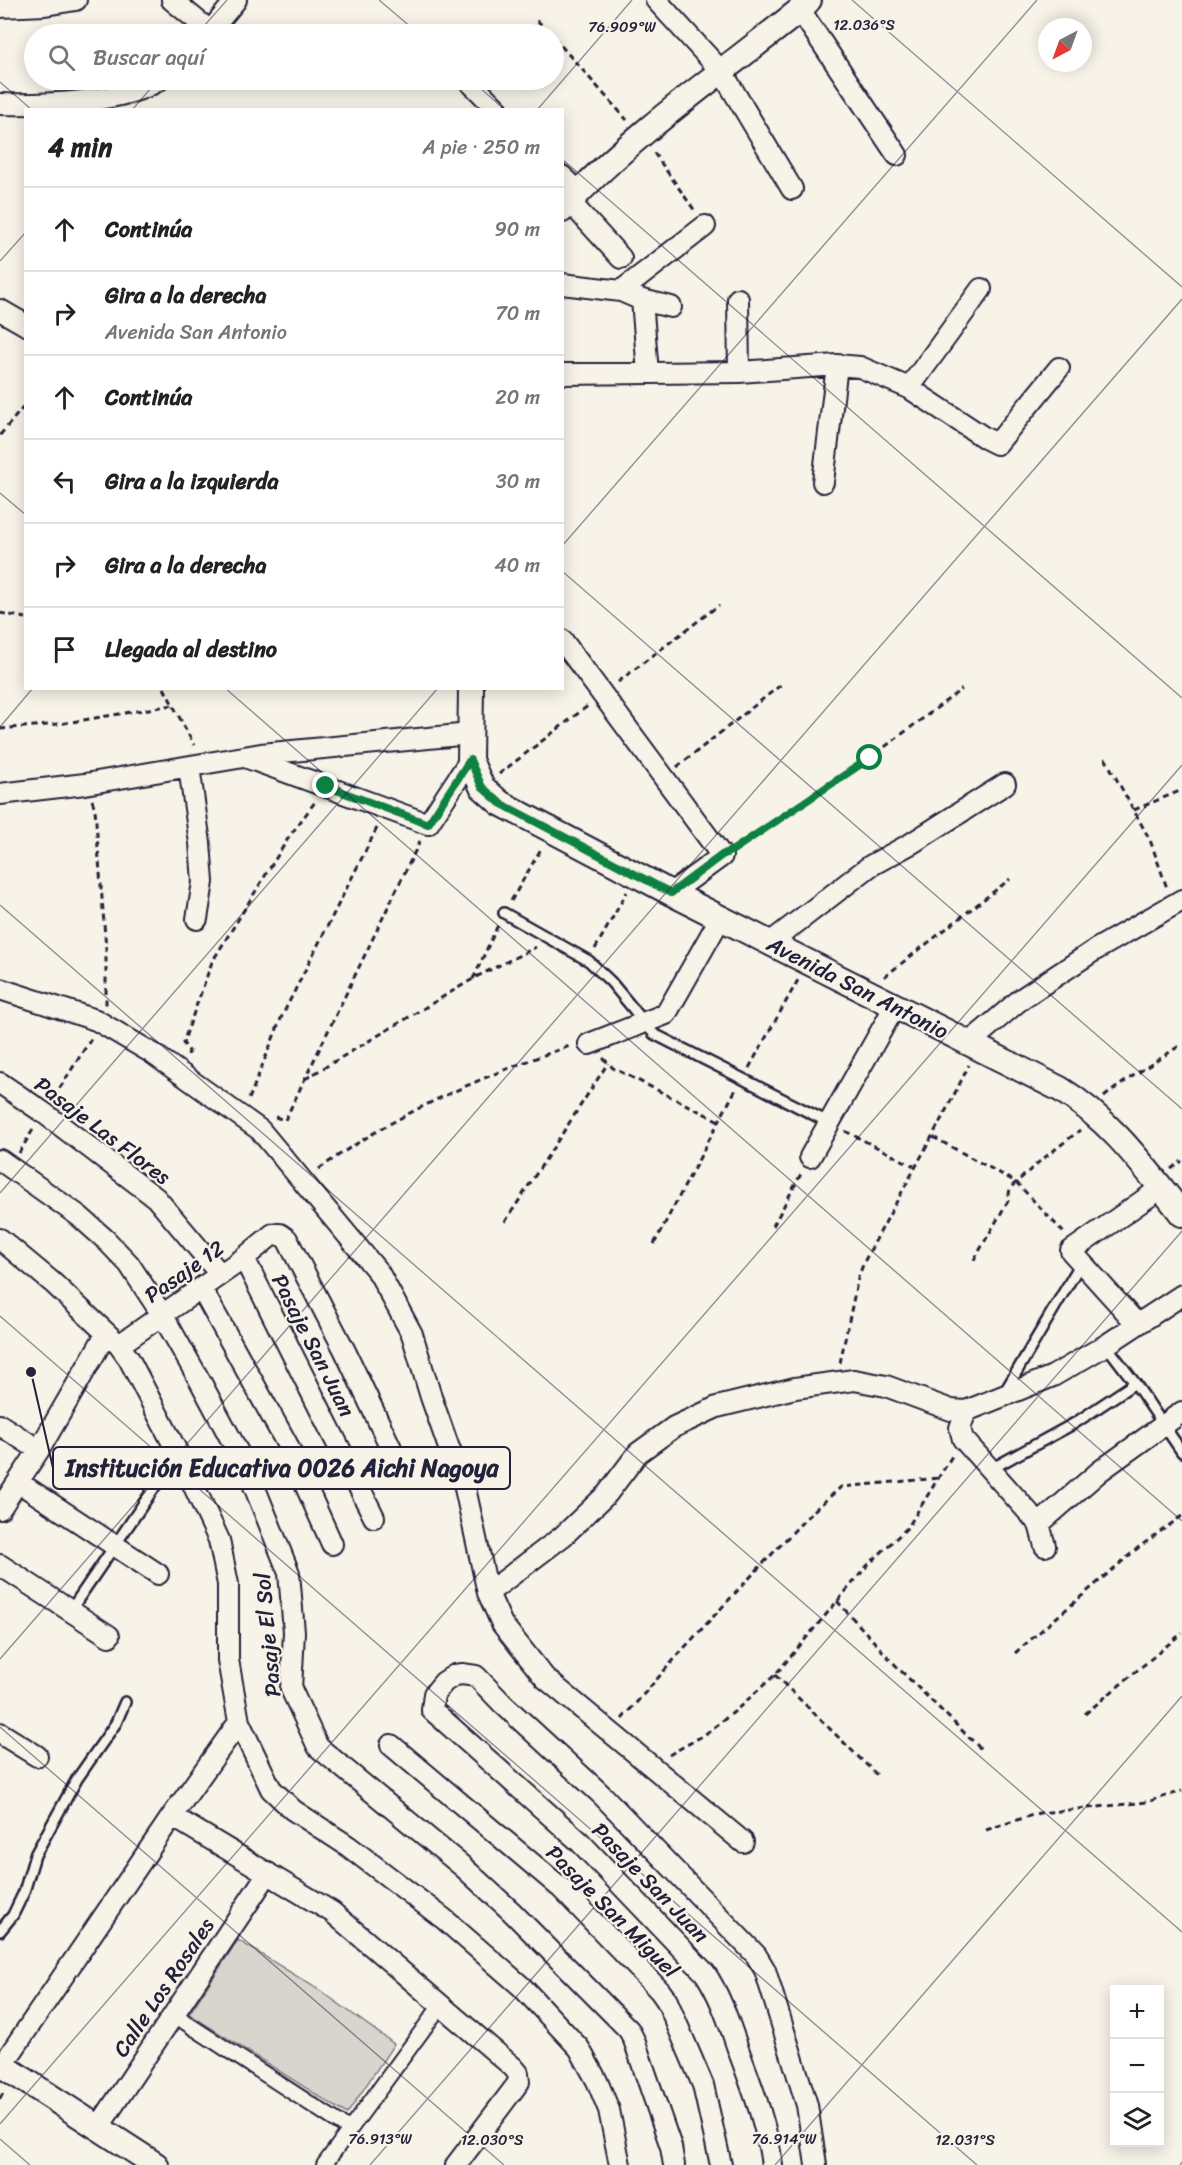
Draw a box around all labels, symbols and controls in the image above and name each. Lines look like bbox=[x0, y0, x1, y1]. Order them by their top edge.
text: 12.036°S bbox=[833, 12, 895, 38]
text: 76.909°W bbox=[588, 14, 656, 40]
north arrow bbox=[1038, 18, 1092, 72]
search box bbox=[24, 24, 564, 90]
text: Buscar aquí bbox=[93, 38, 205, 77]
icon: search bbox=[45, 41, 78, 74]
text: 4 min bbox=[48, 124, 112, 170]
text: A pie · 250 m bbox=[423, 130, 540, 165]
text: Continúa bbox=[105, 210, 192, 249]
text: 90 m bbox=[495, 212, 540, 247]
icon: ahead bbox=[48, 213, 81, 246]
text: Gira a la derecha bbox=[105, 276, 266, 315]
text: 70 m bbox=[495, 296, 540, 331]
icon: right bbox=[48, 297, 81, 330]
text: Avenida San Antonio bbox=[105, 315, 287, 350]
text: Continúa bbox=[105, 378, 192, 417]
text: 20 m bbox=[495, 380, 540, 415]
icon: ahead bbox=[48, 381, 81, 414]
text: Gira a la izquierda bbox=[105, 462, 278, 501]
text: 30 m bbox=[496, 464, 540, 499]
icon: left bbox=[48, 465, 81, 498]
text: Gira a la derecha bbox=[105, 546, 266, 585]
text: 40 m bbox=[494, 548, 540, 583]
icon: right bbox=[48, 549, 81, 582]
text: Llegada al destino bbox=[105, 630, 277, 669]
icon: arrive bbox=[48, 633, 81, 666]
route start bbox=[856, 744, 882, 770]
route end bbox=[312, 772, 338, 798]
street label: Avenida San Antonio bbox=[759, 924, 956, 1050]
street label: Pasaje Las Flores bbox=[26, 1066, 180, 1195]
street label: Pasaje 12 bbox=[136, 1229, 233, 1314]
street label: Pasaje San Juan bbox=[261, 1267, 367, 1424]
callout: Institución Educativa 0026 Aichi Nagoya bbox=[53, 1447, 510, 1489]
text: Institución Educativa 0026 Aichi Nagoya bbox=[63, 1447, 500, 1489]
street label: Pasaje El Sol bbox=[243, 1571, 292, 1699]
street label: Pasaje San Juan bbox=[582, 1812, 719, 1952]
street label: Pasaje San Miguel bbox=[536, 1835, 689, 1988]
street label: Calle Los Rosales bbox=[102, 1909, 225, 2065]
map controls bbox=[1110, 1985, 1164, 2147]
button: + bbox=[1110, 1985, 1164, 2039]
button: − bbox=[1110, 2039, 1164, 2093]
button: layers bbox=[1110, 2093, 1164, 2147]
text: 76.913°W bbox=[348, 2126, 412, 2152]
text: 76.914°W bbox=[752, 2126, 817, 2152]
text: 12.030°S bbox=[461, 2127, 524, 2153]
text: 12.031°S bbox=[935, 2127, 995, 2153]

